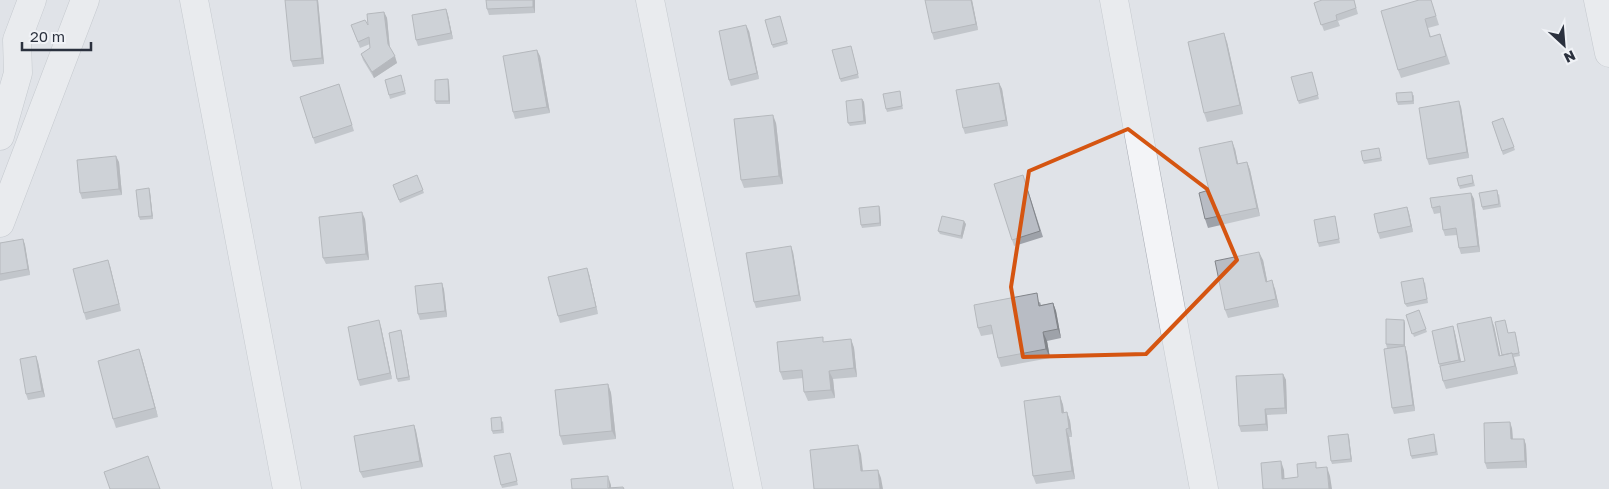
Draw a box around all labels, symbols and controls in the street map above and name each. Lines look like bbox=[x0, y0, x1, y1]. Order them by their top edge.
scale bar bbox=[22, 20, 91, 52]
north arrow bbox=[1539, 20, 1589, 70]
text: 20 m bbox=[30, 27, 65, 45]
text: N bbox=[1561, 47, 1578, 67]

